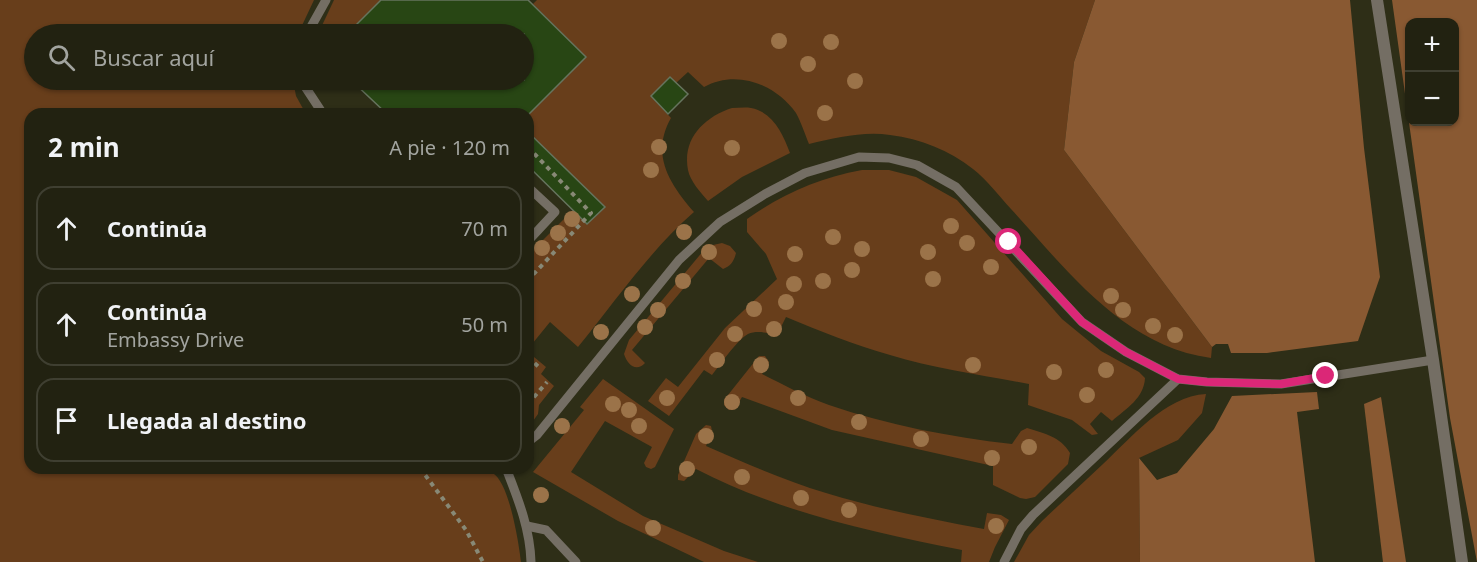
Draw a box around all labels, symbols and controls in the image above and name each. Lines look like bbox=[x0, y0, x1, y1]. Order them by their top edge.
map controls bbox=[1405, 18, 1459, 126]
button: + bbox=[1405, 18, 1459, 72]
search box bbox=[24, 24, 534, 90]
icon: search bbox=[45, 41, 78, 74]
text: Buscar aquí bbox=[93, 42, 214, 72]
button: − bbox=[1405, 72, 1459, 126]
text: 2 min bbox=[48, 129, 120, 165]
text: A pie · 120 m bbox=[389, 134, 510, 161]
icon: ahead bbox=[50, 212, 83, 245]
text: Continúa bbox=[107, 213, 207, 243]
text: 70 m bbox=[461, 215, 508, 242]
route start bbox=[995, 228, 1021, 254]
text: Continúa bbox=[107, 296, 207, 326]
icon: ahead bbox=[50, 308, 83, 341]
text: 50 m bbox=[461, 311, 508, 338]
text: Embassy Drive bbox=[107, 326, 244, 353]
route end bbox=[1312, 362, 1338, 388]
icon: arrive bbox=[50, 404, 83, 437]
text: Llegada al destino bbox=[107, 405, 307, 435]

